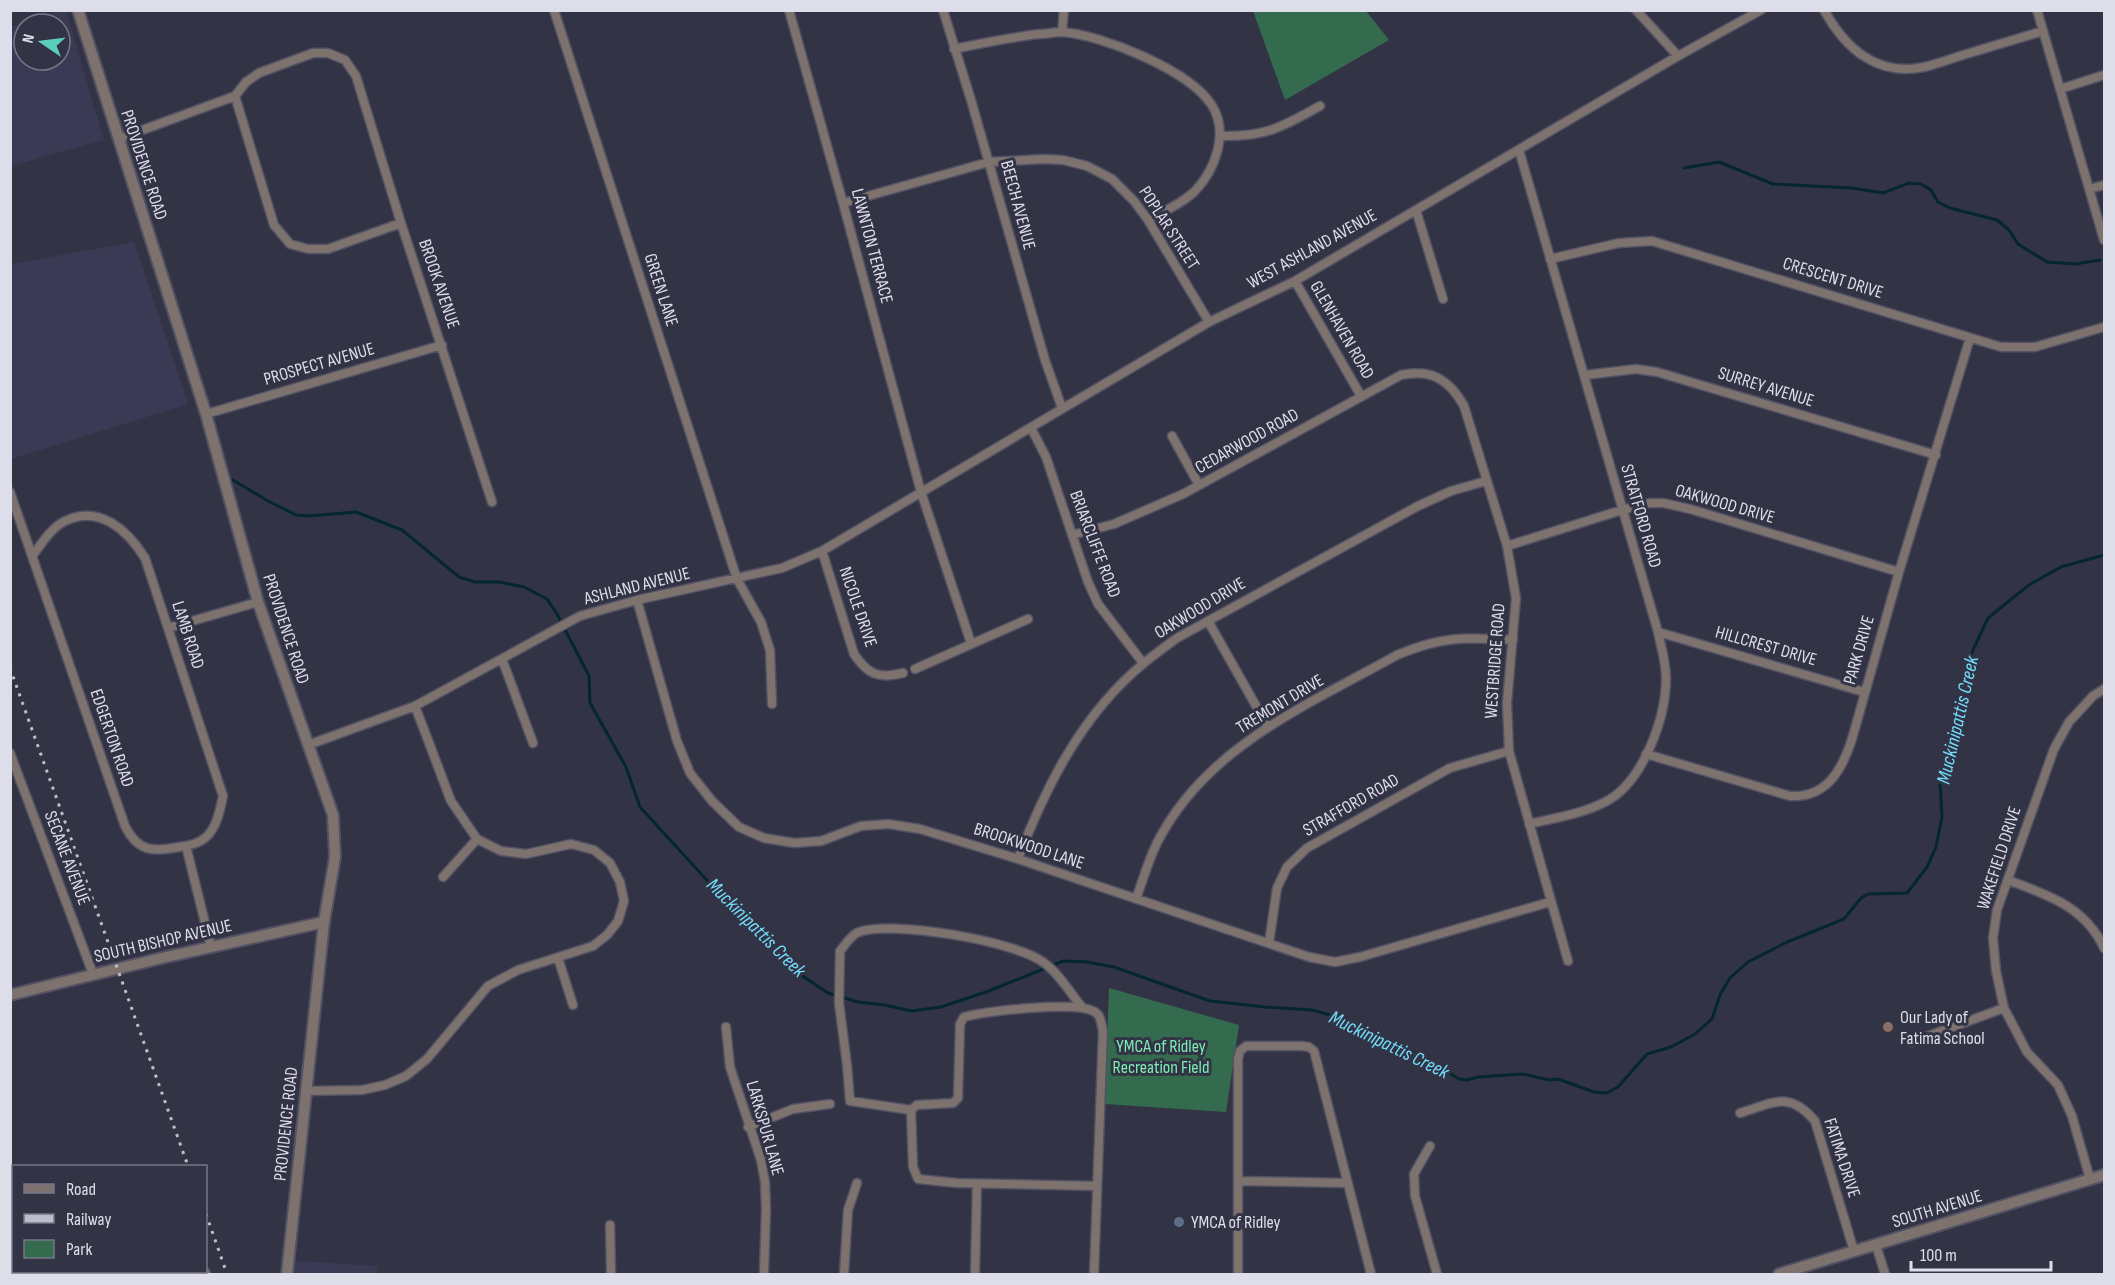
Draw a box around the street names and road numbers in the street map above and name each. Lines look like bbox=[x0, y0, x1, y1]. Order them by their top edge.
street label: PROVIDENCE ROAD bbox=[116, 107, 172, 223]
street label: BEECH AVENUE bbox=[996, 158, 1040, 252]
street label: POPLAR STREET bbox=[1134, 182, 1204, 274]
street label: LAWNTON TERRACE bbox=[847, 186, 897, 306]
street label: WEST ASHLAND AVENUE bbox=[1243, 205, 1381, 293]
street label: BROOK AVENUE bbox=[414, 237, 464, 331]
street label: GREEN LANE bbox=[639, 251, 683, 329]
street label: CRESCENT DRIVE bbox=[1780, 253, 1886, 303]
street label: GLENHAVEN ROAD bbox=[1305, 277, 1379, 383]
street label: PROSPECT AVENUE bbox=[261, 338, 377, 390]
street label: SURREY AVENUE bbox=[1715, 362, 1817, 412]
street label: CEDARWOOD ROAD bbox=[1191, 404, 1303, 478]
street label: STRATFORD ROAD bbox=[1616, 462, 1666, 570]
street label: OAKWOOD DRIVE bbox=[1673, 480, 1777, 528]
street label: BRIARCLIFFE ROAD bbox=[1065, 488, 1125, 600]
street label: ASHLAND AVENUE bbox=[581, 563, 692, 610]
street label: NICOLE DRIVE bbox=[834, 564, 882, 650]
street label: PROVIDENCE ROAD bbox=[258, 571, 314, 687]
street label: OAKWOOD DRIVE bbox=[1151, 573, 1249, 643]
street label: LAMB ROAD bbox=[167, 599, 209, 671]
street label: WESTBRIDGE ROAD bbox=[1480, 603, 1510, 719]
street label: PARK DRIVE bbox=[1839, 613, 1879, 687]
street label: HILLCREST DRIVE bbox=[1713, 622, 1819, 670]
street label: TREMONT DRIVE bbox=[1232, 670, 1328, 738]
street label: EDGERTON ROAD bbox=[85, 686, 139, 790]
street label: STRAFFORD ROAD bbox=[1299, 769, 1403, 841]
street label: WAKEFIELD DRIVE bbox=[1972, 804, 2026, 912]
street label: SECANE AVENUE bbox=[39, 808, 95, 908]
street label: BROOKWOOD LANE bbox=[971, 818, 1087, 874]
street label: SOUTH BISHOP AVENUE bbox=[92, 915, 234, 967]
street label: PROVIDENCE ROAD bbox=[270, 1066, 302, 1182]
street label: LARKSPUR LANE bbox=[741, 1078, 789, 1178]
street label: FATIMA DRIVE bbox=[1819, 1116, 1865, 1200]
street label: SOUTH AVENUE bbox=[1889, 1185, 1985, 1233]

